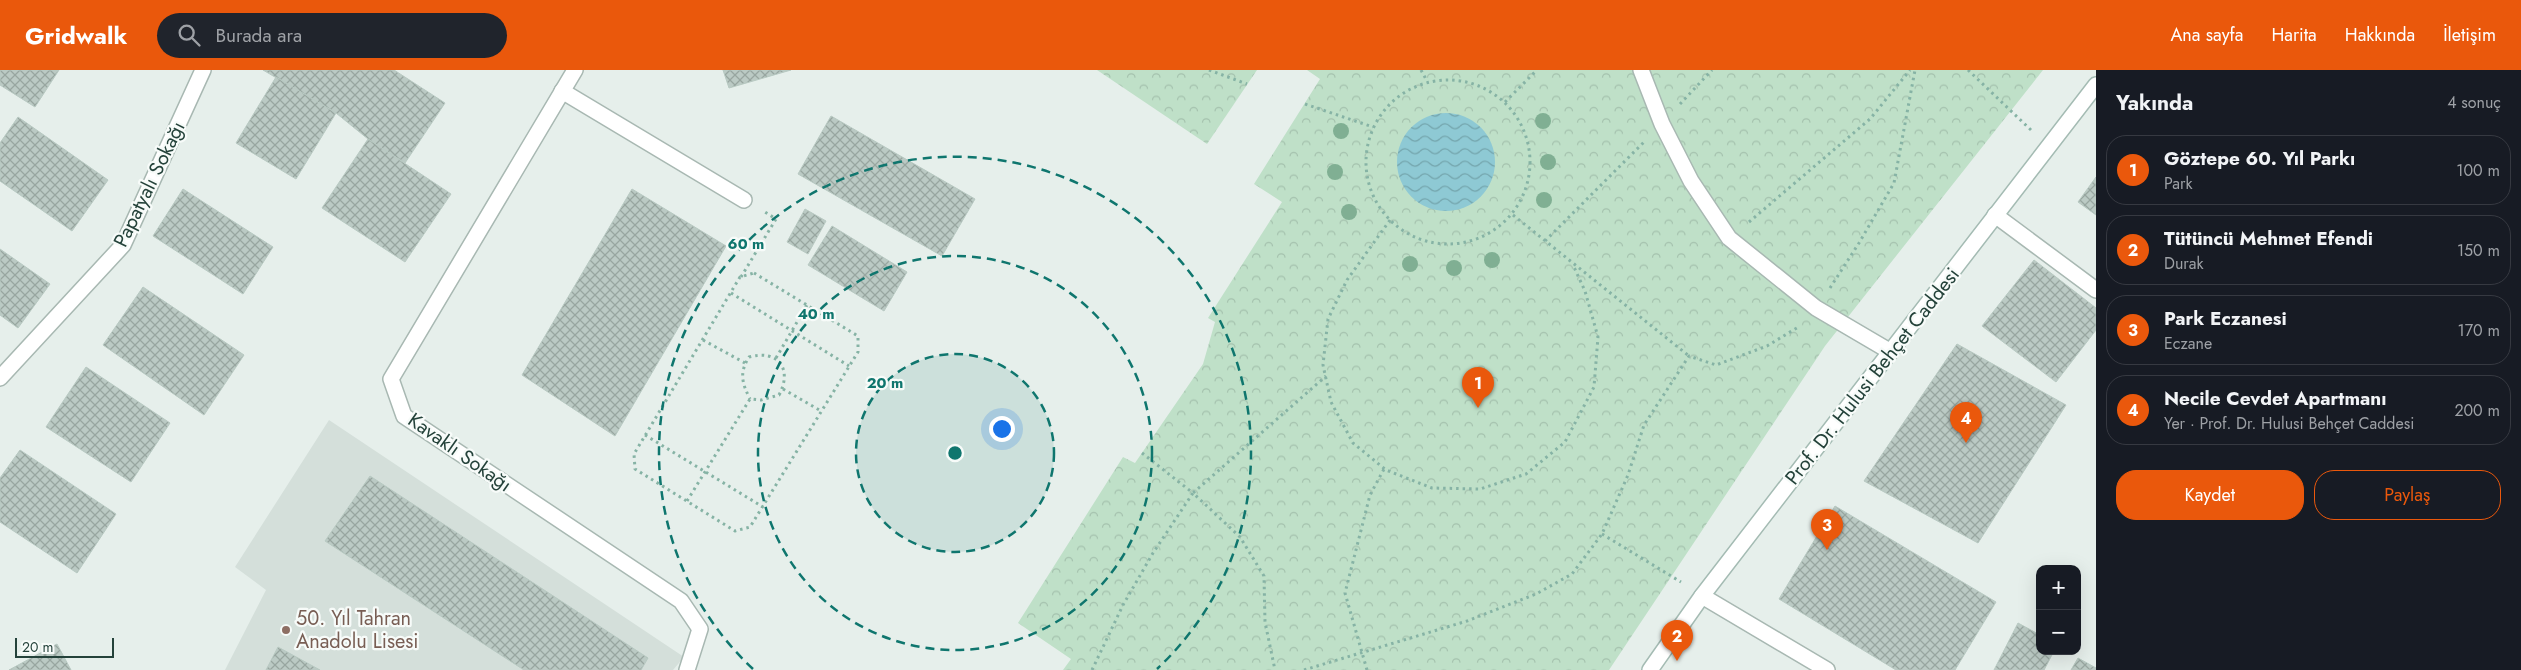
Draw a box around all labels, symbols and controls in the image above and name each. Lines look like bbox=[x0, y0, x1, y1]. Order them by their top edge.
search box bbox=[157, 13, 507, 58]
text: Gridwalk bbox=[25, 18, 127, 53]
icon: search bbox=[175, 21, 203, 49]
text: Burada ara bbox=[215, 22, 302, 49]
text: Ana sayfa bbox=[2170, 22, 2243, 48]
text: Harita bbox=[2271, 22, 2317, 48]
text: Hakkında bbox=[2345, 22, 2415, 48]
text: İletişim bbox=[2443, 22, 2496, 48]
text: Yakında bbox=[2116, 88, 2193, 118]
text: 4 sonuç bbox=[2447, 91, 2501, 114]
street label: Papatyalı Sokağı bbox=[106, 116, 192, 252]
text: Göztepe 60. Yıl Parkı bbox=[2164, 145, 2355, 172]
text: 1 bbox=[2129, 159, 2137, 182]
text: 100 m bbox=[2456, 159, 2500, 182]
text: Park bbox=[2164, 172, 2193, 195]
text: Tütüncü Mehmet Efendi bbox=[2164, 225, 2373, 252]
text: 60 m bbox=[728, 233, 764, 255]
text: 2 bbox=[2128, 239, 2138, 262]
text: 150 m bbox=[2457, 239, 2500, 262]
text: Durak bbox=[2164, 252, 2204, 275]
street label: Prof. Dr. Hulusi Behçet Caddesi bbox=[1778, 262, 1966, 491]
text: 40 m bbox=[797, 303, 835, 325]
text: Park Eczanesi bbox=[2164, 305, 2287, 332]
text: 3 bbox=[2128, 319, 2138, 342]
text: 170 m bbox=[2458, 319, 2500, 342]
text: Eczane bbox=[2164, 332, 2212, 355]
pin: 1 bbox=[1462, 367, 1494, 408]
text: 20 m bbox=[867, 372, 903, 394]
text: Necile Cevdet Apartmanı bbox=[2164, 385, 2386, 412]
text: 4 bbox=[2127, 399, 2139, 422]
text: 200 m bbox=[2454, 399, 2500, 422]
pin: 4 bbox=[1950, 402, 1982, 443]
street label: Kavaklı Sokağı bbox=[402, 406, 517, 499]
text: Yer · Prof. Dr. Hulusi Behçet Caddesi bbox=[2164, 412, 2414, 435]
your location bbox=[989, 416, 1015, 442]
centre of rings bbox=[946, 444, 964, 462]
button: Kaydet bbox=[2116, 470, 2304, 520]
button: Paylaş bbox=[2314, 470, 2501, 520]
pin: 3 bbox=[1811, 509, 1843, 550]
map controls bbox=[2036, 565, 2081, 655]
button: + bbox=[2036, 565, 2081, 610]
place label: 50. Yıl Tahran Anadolu Lisesi bbox=[296, 604, 419, 656]
button: − bbox=[2036, 610, 2081, 655]
pin: 2 bbox=[1661, 620, 1693, 661]
marker: 50. Yıl Tahran Anadolu Lisesi bbox=[280, 624, 292, 636]
scale bar bbox=[15, 635, 114, 658]
text: 20 m bbox=[22, 637, 54, 657]

